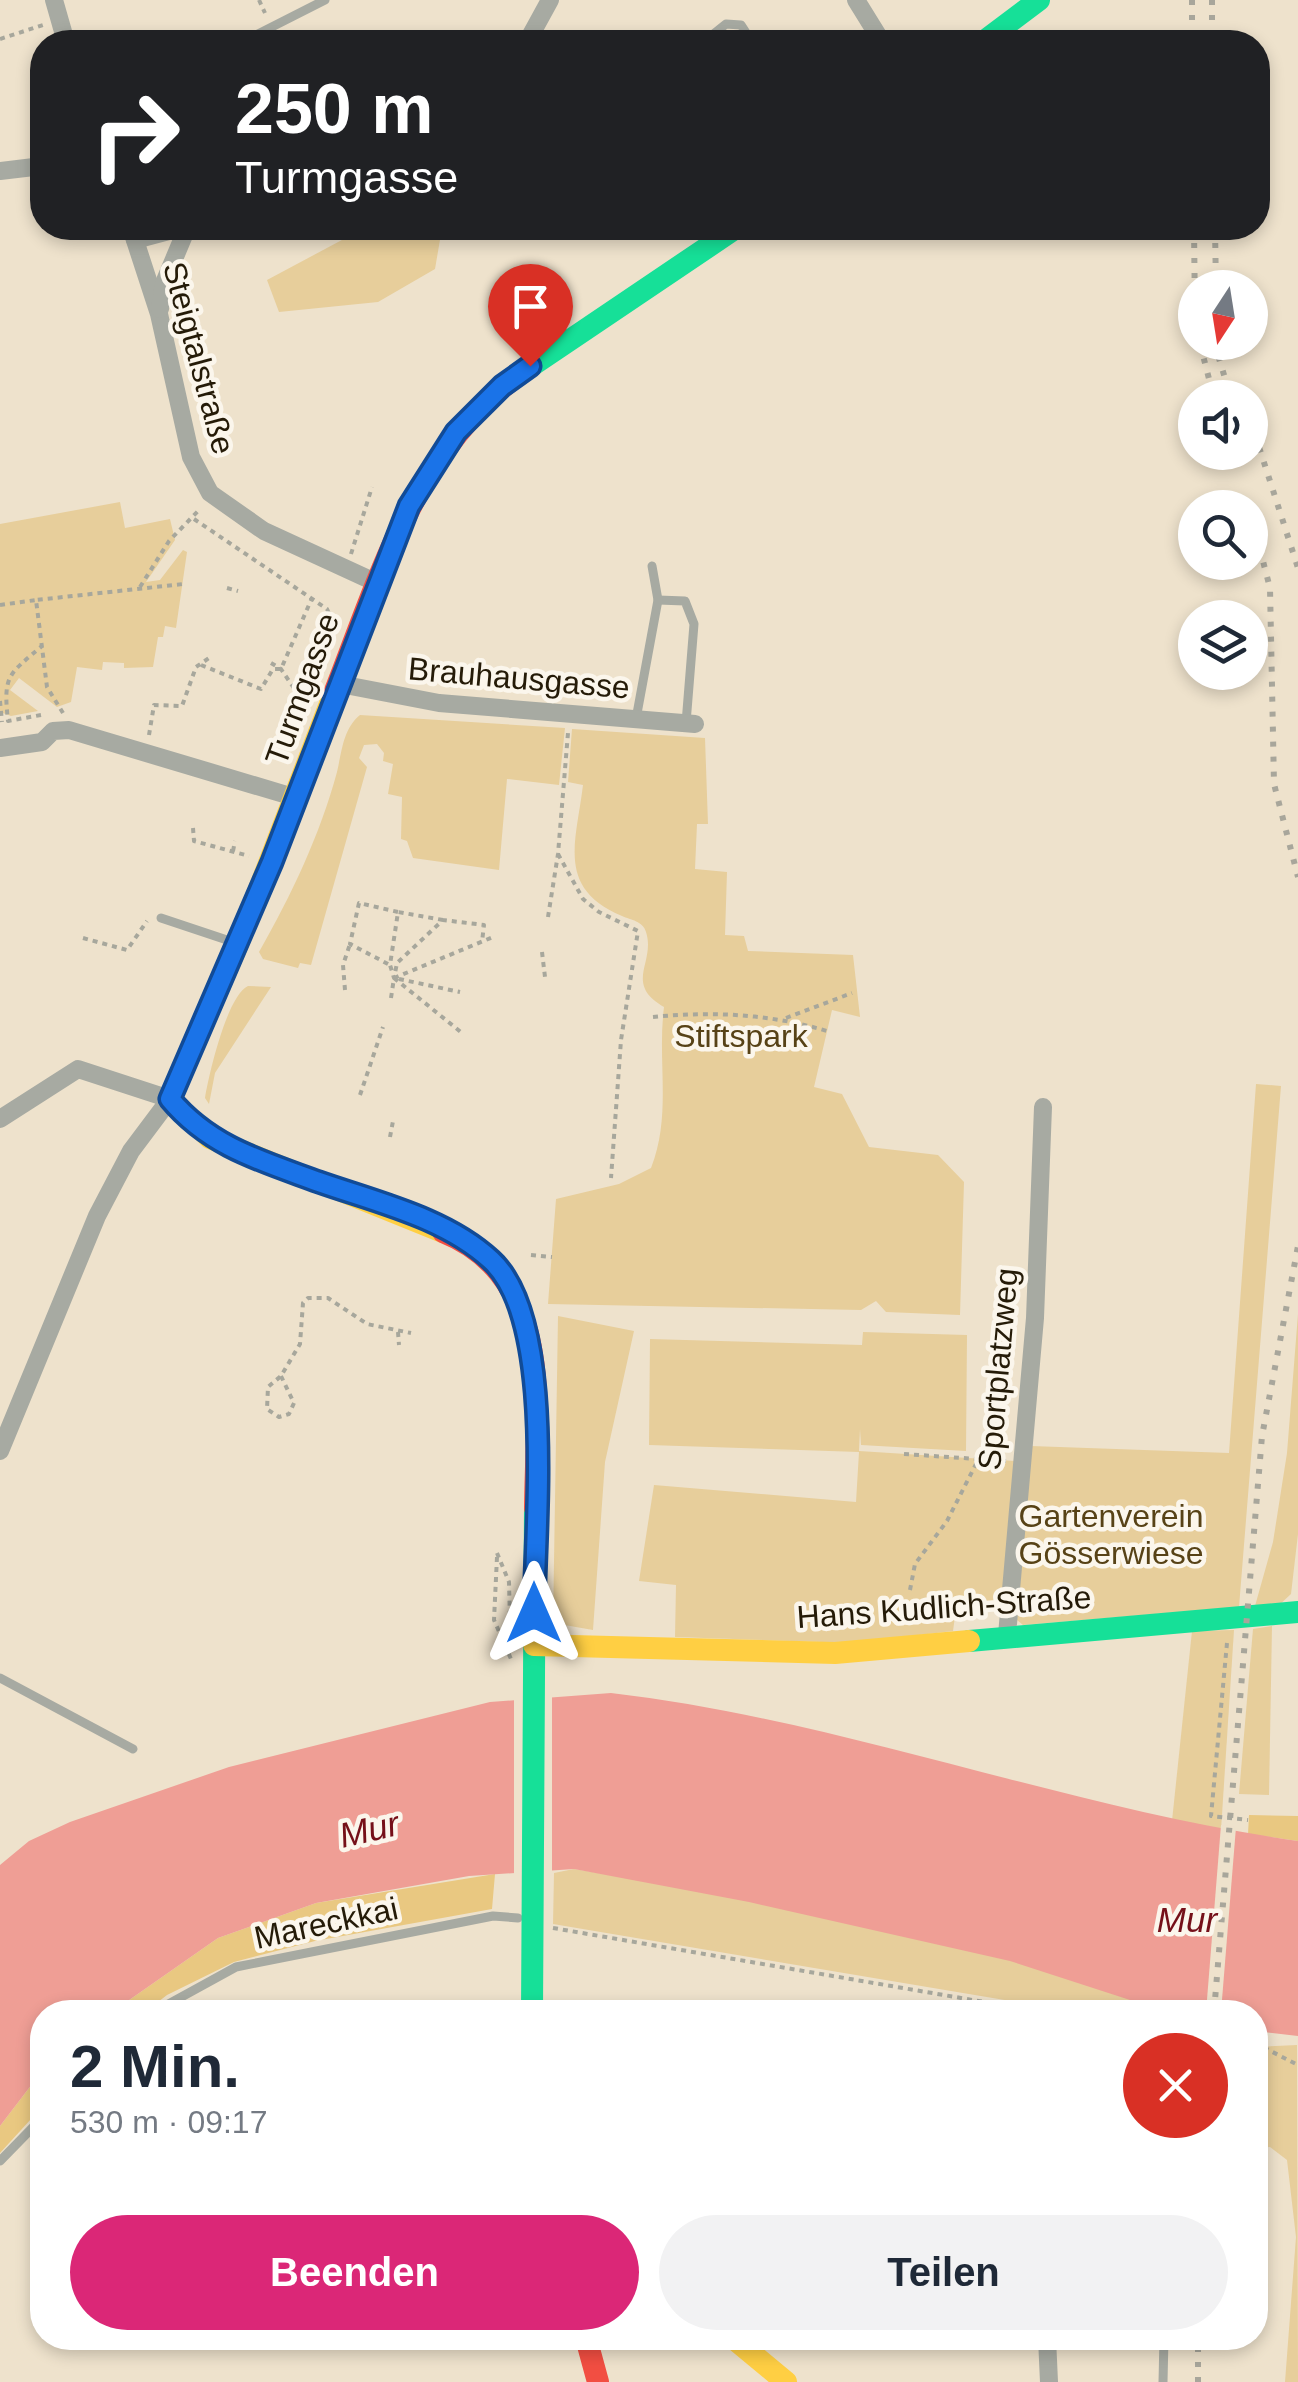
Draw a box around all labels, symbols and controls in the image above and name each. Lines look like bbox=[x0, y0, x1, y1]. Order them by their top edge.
icon: right bbox=[70, 70, 200, 200]
text: 250 m bbox=[235, 70, 433, 148]
text: Turmgasse bbox=[235, 152, 458, 203]
street label: Steigtalstraße bbox=[156, 258, 242, 458]
pin bbox=[488, 264, 573, 367]
north arrow bbox=[1178, 270, 1268, 360]
map controls bbox=[1178, 270, 1268, 690]
icon: arrive bbox=[503, 279, 558, 334]
button: sound bbox=[1178, 380, 1268, 470]
button: search bbox=[1178, 490, 1268, 580]
button: layers bbox=[1178, 600, 1268, 690]
street label: Turmgasse bbox=[258, 608, 346, 770]
street label: Brauhausgasse bbox=[407, 650, 631, 706]
park label: Stiftspark bbox=[674, 1018, 809, 1054]
street label: Sportplatzweg bbox=[971, 1266, 1025, 1472]
park label: Gartenverein Gösserwiese bbox=[1019, 1498, 1203, 1571]
position arrow bbox=[482, 1561, 586, 1665]
street label: Hans Kudlich-Straße bbox=[795, 1579, 1093, 1635]
water label: Mur bbox=[335, 1803, 404, 1855]
street label: Mareckkai bbox=[251, 1890, 401, 1956]
water label: Mur bbox=[1157, 1900, 1218, 1939]
text: 2 Min. bbox=[70, 2033, 240, 2100]
button: close bbox=[1123, 2033, 1228, 2138]
text: 530 m · 09:17 bbox=[70, 2104, 267, 2140]
button: Beenden bbox=[70, 2215, 639, 2330]
button: Teilen bbox=[659, 2215, 1228, 2330]

